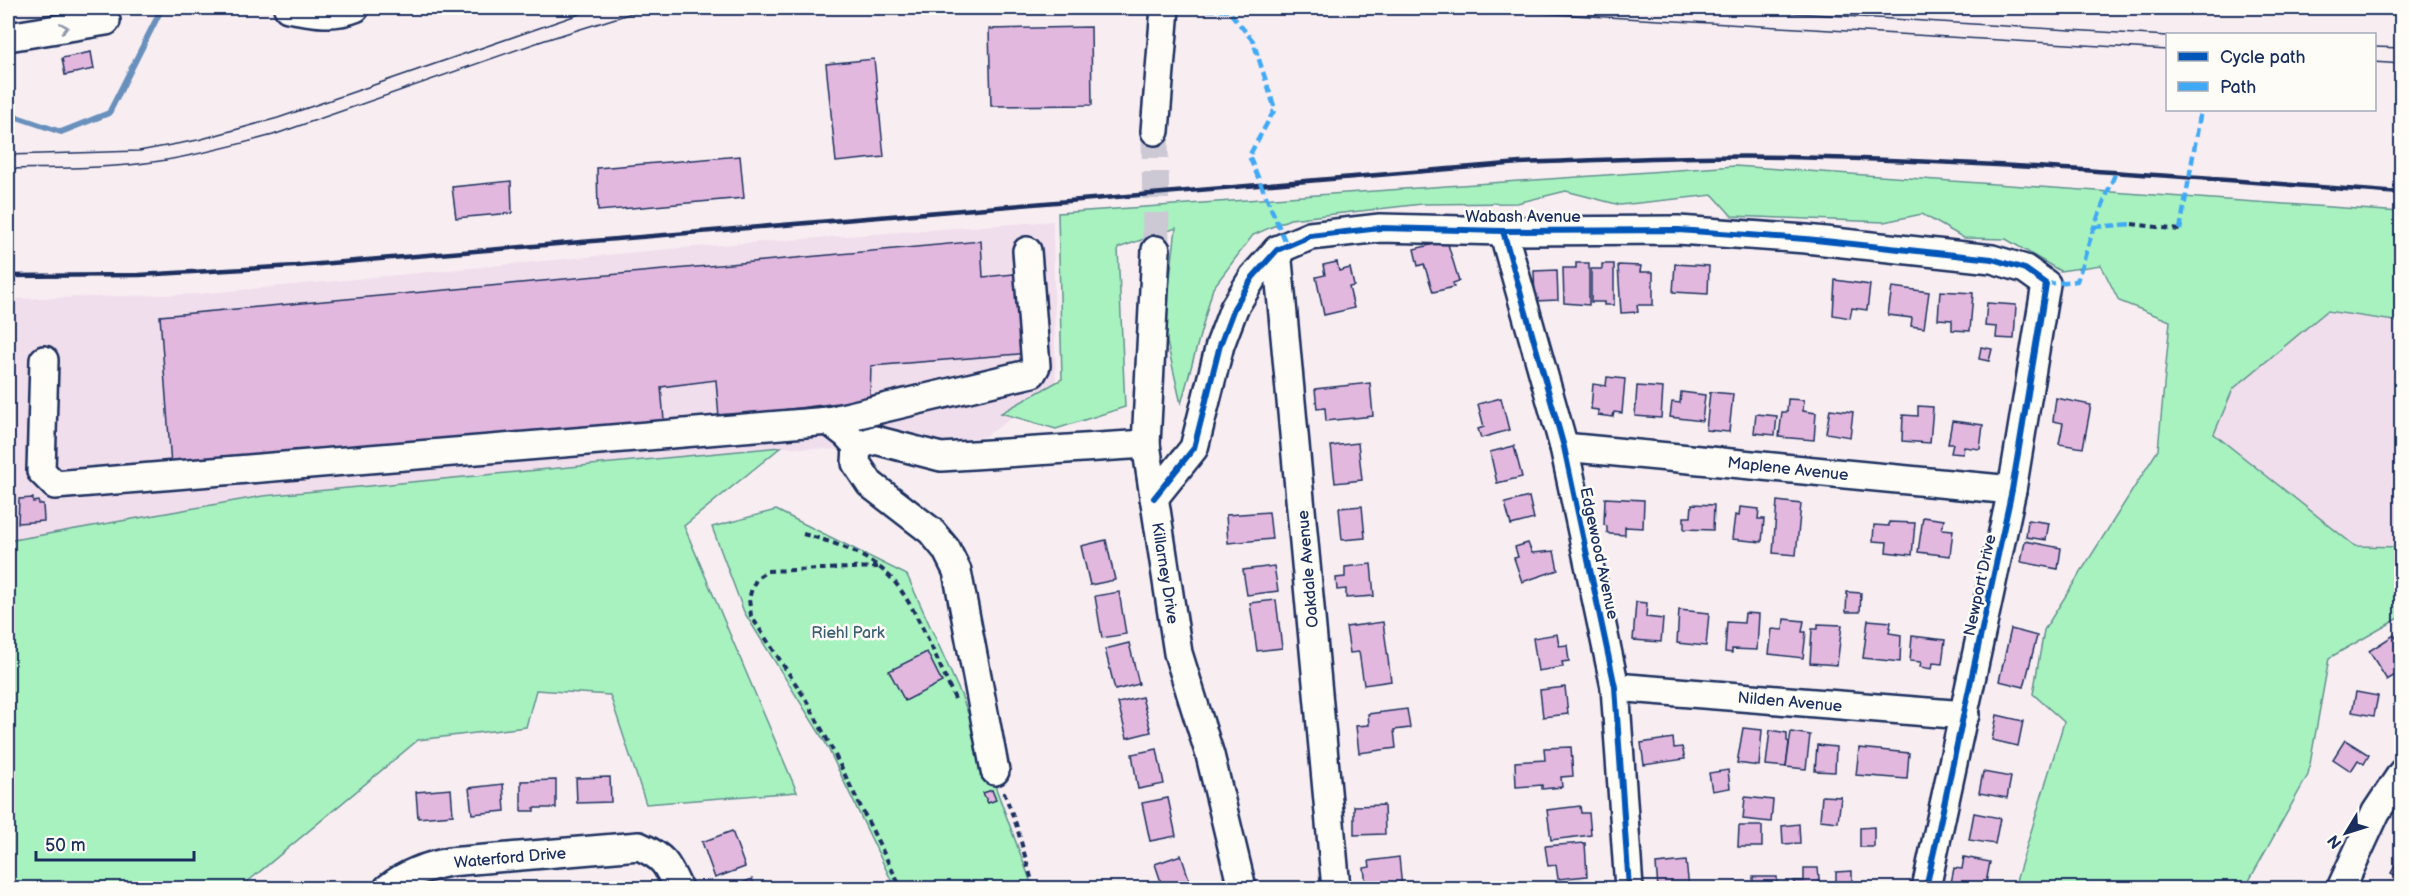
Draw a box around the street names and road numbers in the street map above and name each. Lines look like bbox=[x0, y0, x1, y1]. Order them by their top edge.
street label: Wabash Avenue bbox=[1465, 208, 1581, 227]
street label: Maplene Avenue bbox=[1726, 454, 1850, 485]
street label: Edgewood Avenue bbox=[1575, 486, 1622, 622]
street label: Oakdale Avenue bbox=[1294, 509, 1323, 628]
street label: Killarney Drive bbox=[1147, 521, 1182, 626]
street label: Newport Drive bbox=[1960, 532, 2001, 638]
street label: Nilden Avenue bbox=[1737, 688, 1843, 717]
street label: Waterford Drive bbox=[453, 844, 567, 873]

